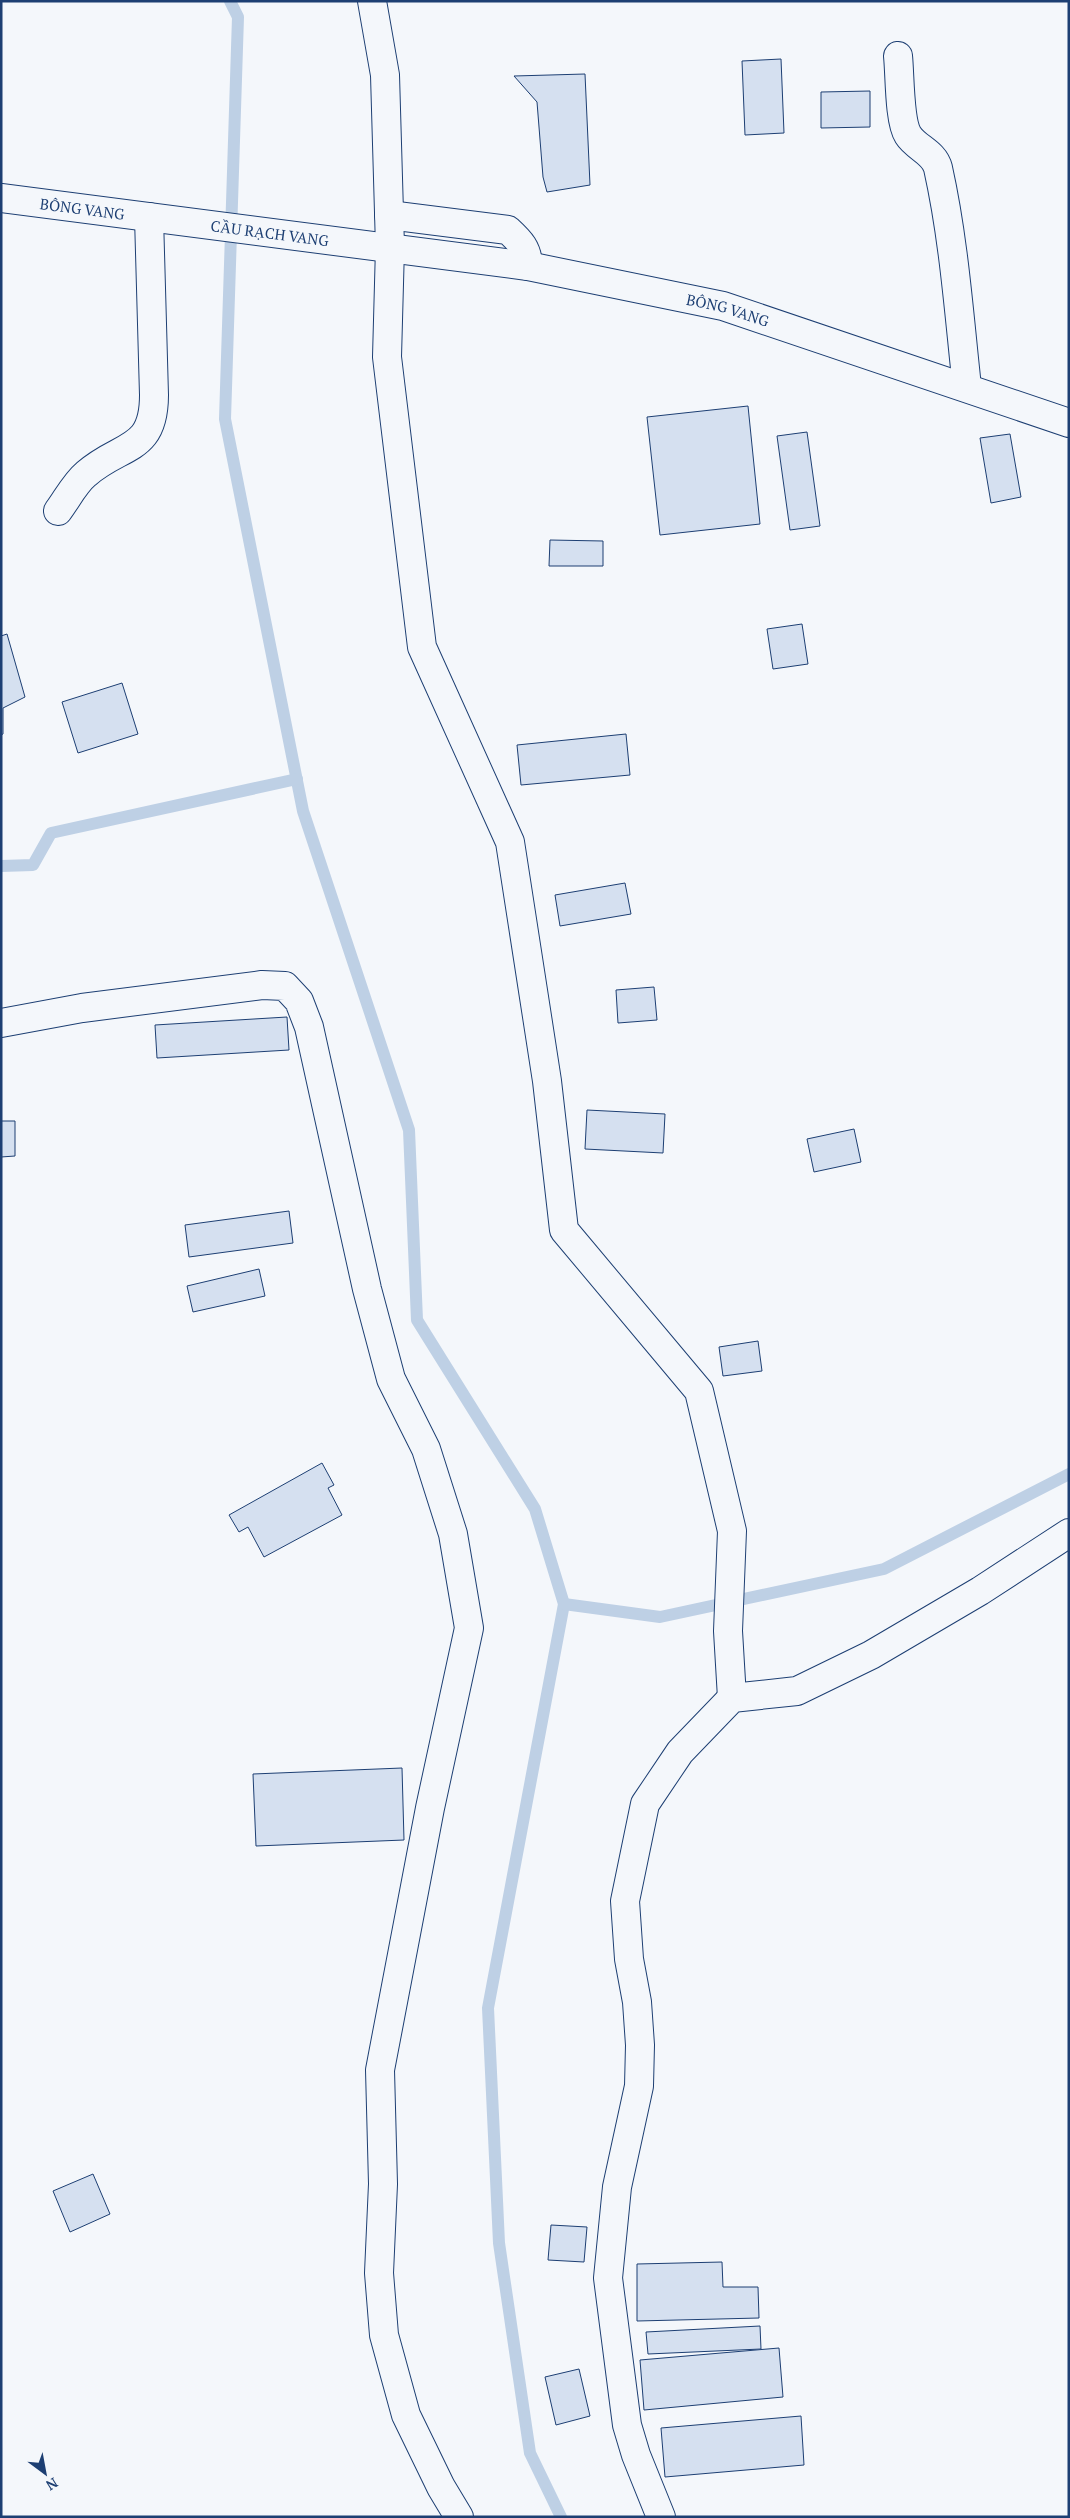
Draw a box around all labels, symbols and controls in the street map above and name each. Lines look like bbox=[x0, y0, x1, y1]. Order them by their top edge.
street label: BÔNG VANG bbox=[39, 193, 126, 224]
street label: CẦU RẠCH VANG bbox=[210, 215, 331, 250]
street label: BÔNG VANG bbox=[685, 289, 772, 331]
north arrow bbox=[20, 2448, 70, 2498]
text: N bbox=[42, 2474, 62, 2496]

